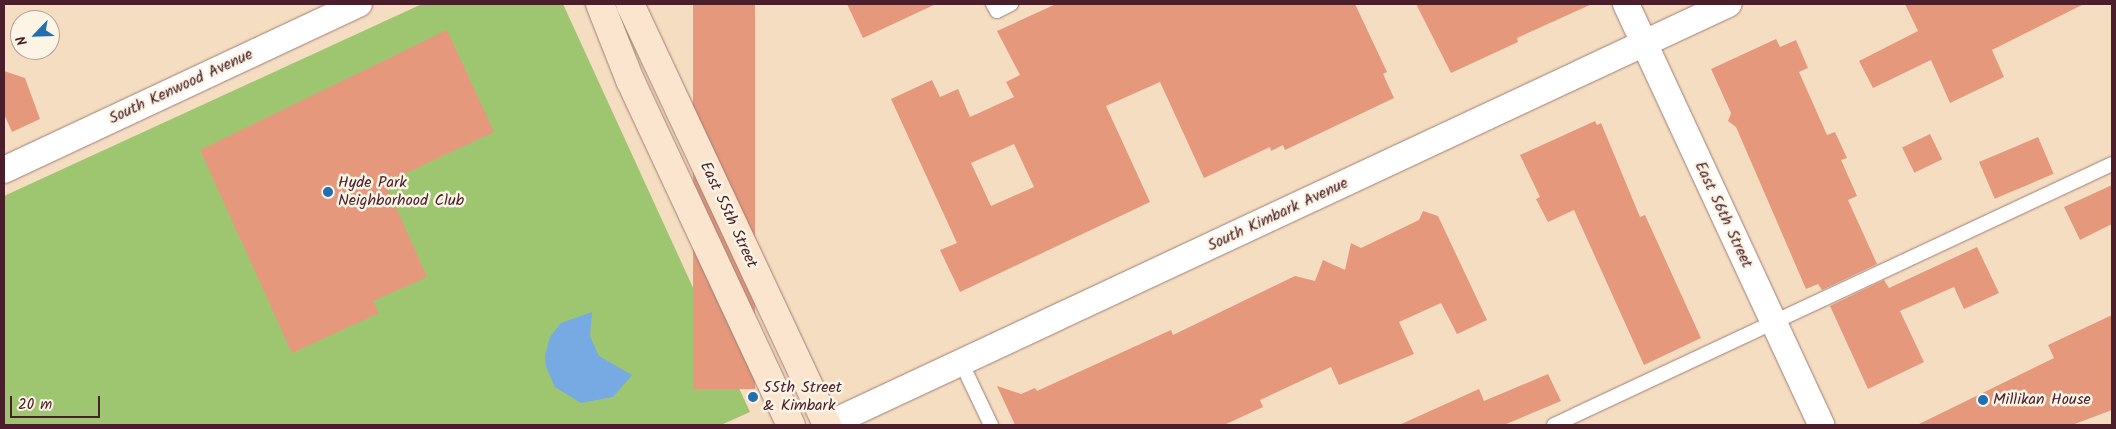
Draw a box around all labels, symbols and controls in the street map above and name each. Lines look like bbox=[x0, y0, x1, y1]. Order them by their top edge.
north arrow bbox=[10, 10, 60, 60]
text: N bbox=[10, 32, 34, 49]
street label: South Kenwood Avenue bbox=[106, 45, 256, 129]
street label: East 55th Street bbox=[695, 159, 761, 271]
street label: East 56th Street bbox=[1690, 159, 1756, 271]
place label: Hyde Park Neighborhood Club bbox=[338, 173, 464, 211]
street label: South Kimbark Avenue bbox=[1205, 174, 1351, 256]
marker: Hyde Park Neighborhood Club bbox=[322, 186, 334, 198]
place label: 55th Street & Kimbark bbox=[763, 378, 842, 416]
scale bar bbox=[12, 386, 102, 418]
place label: Millikan House bbox=[1993, 390, 2091, 410]
marker: 55th Street & Kimbark bbox=[747, 391, 759, 403]
text: 20 m bbox=[18, 393, 52, 417]
marker: Millikan House bbox=[1977, 394, 1989, 406]

